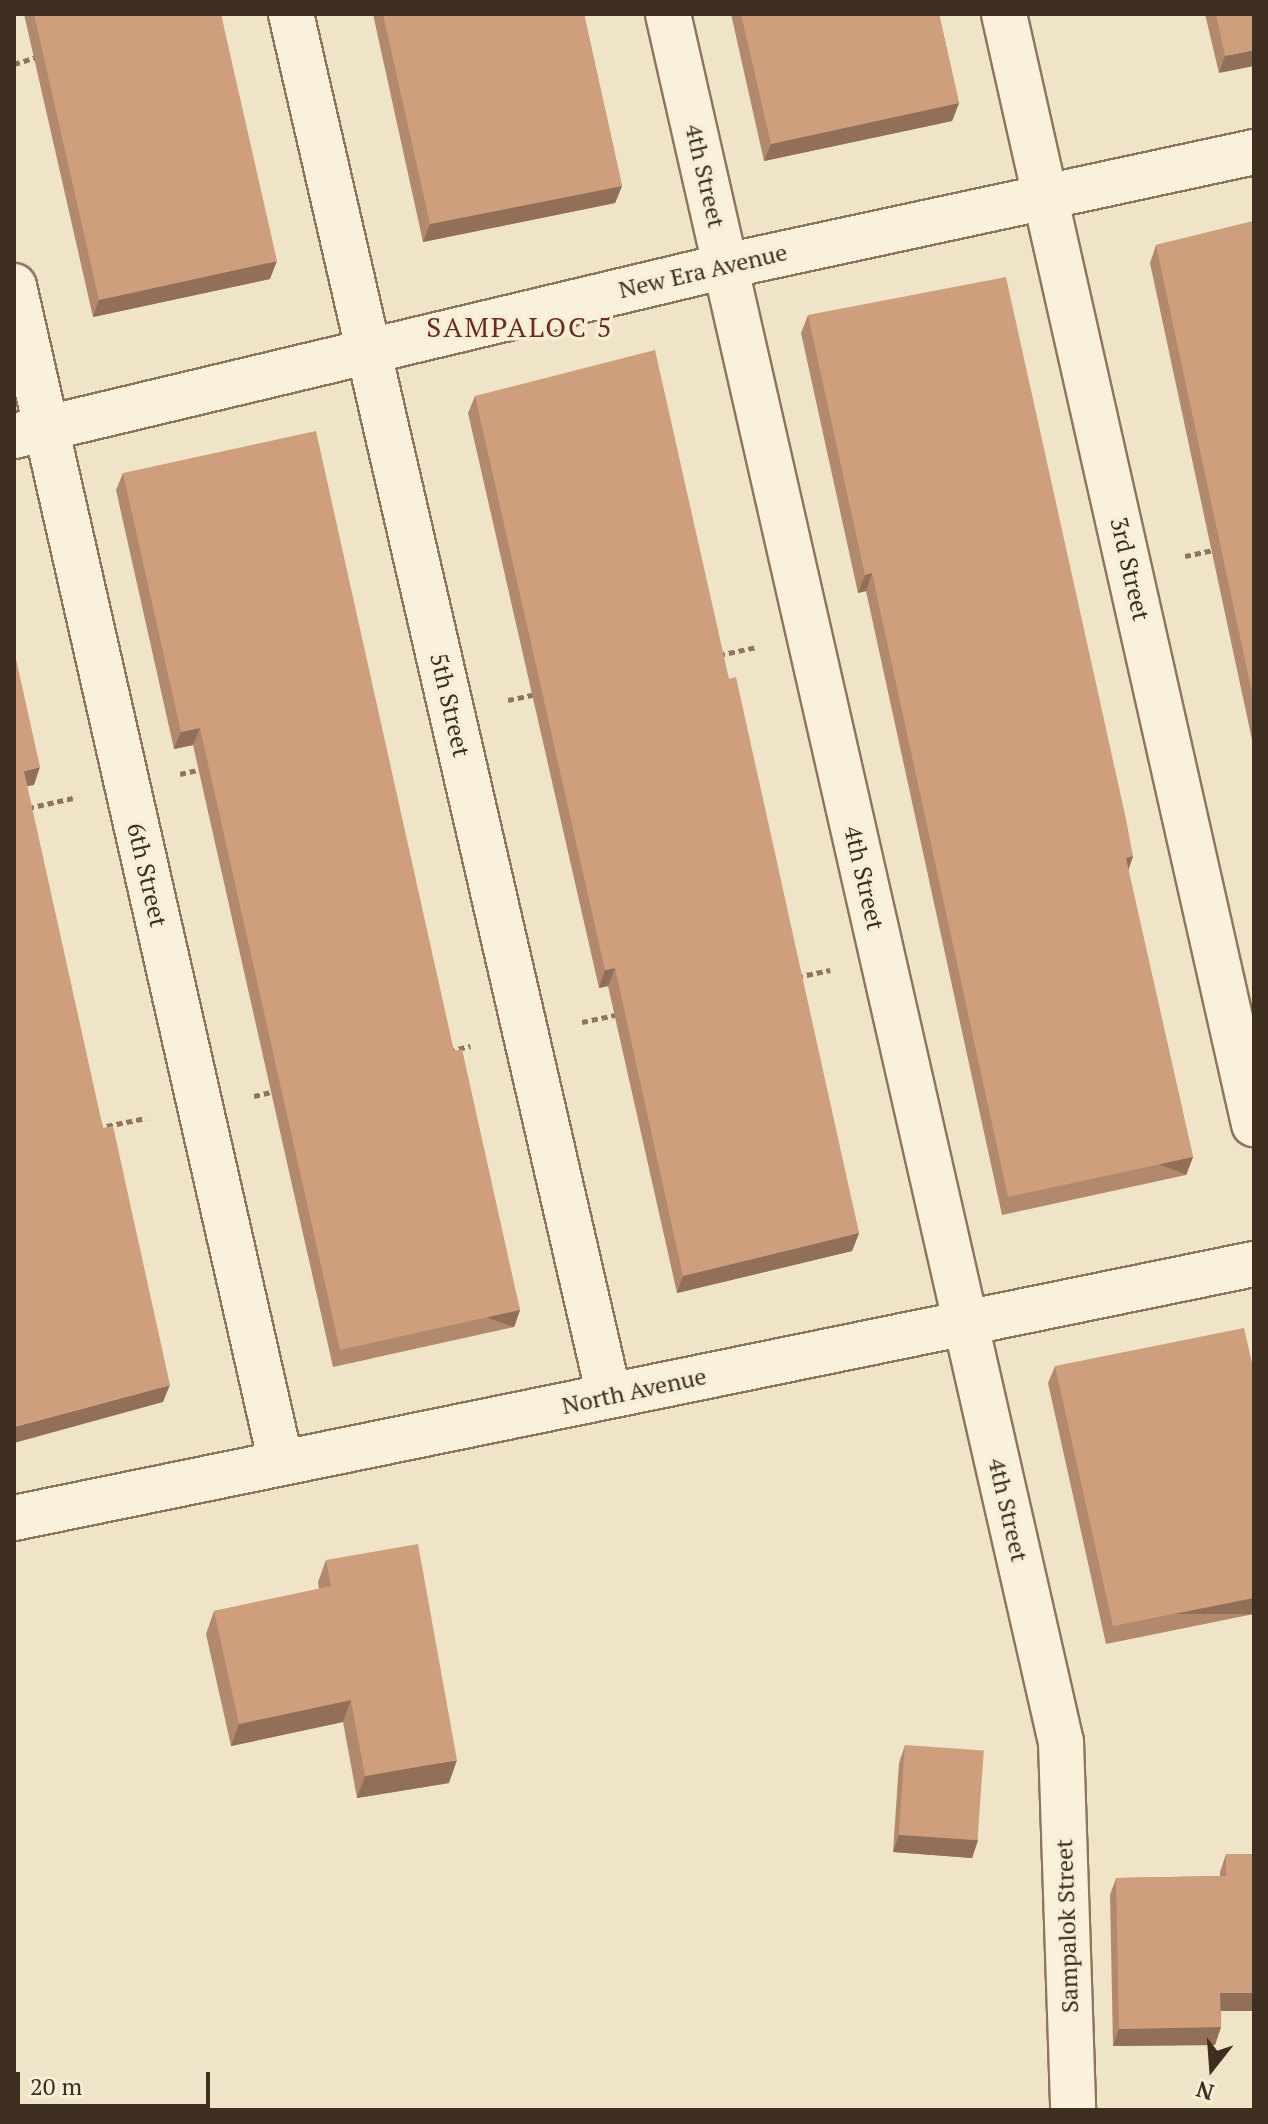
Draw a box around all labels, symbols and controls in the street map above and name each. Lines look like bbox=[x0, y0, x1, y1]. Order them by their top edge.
street label: 4th Street bbox=[679, 121, 731, 231]
street label: New Era Avenue bbox=[616, 238, 790, 304]
district label: SAMPALOC 5 bbox=[426, 310, 614, 344]
street label: 3rd Street bbox=[1104, 515, 1156, 623]
street label: 5th Street bbox=[424, 650, 476, 760]
street label: 6th Street bbox=[121, 820, 173, 930]
street label: 4th Street bbox=[838, 823, 890, 933]
street label: North Avenue bbox=[559, 1362, 709, 1420]
street label: 4th Street bbox=[982, 1455, 1034, 1565]
street label: Sampalok Street bbox=[1050, 1838, 1084, 2014]
north arrow bbox=[1172, 2028, 1252, 2108]
scale bar bbox=[20, 2056, 214, 2106]
text: 20 m bbox=[30, 2070, 82, 2102]
text: N bbox=[1193, 2075, 1217, 2108]

